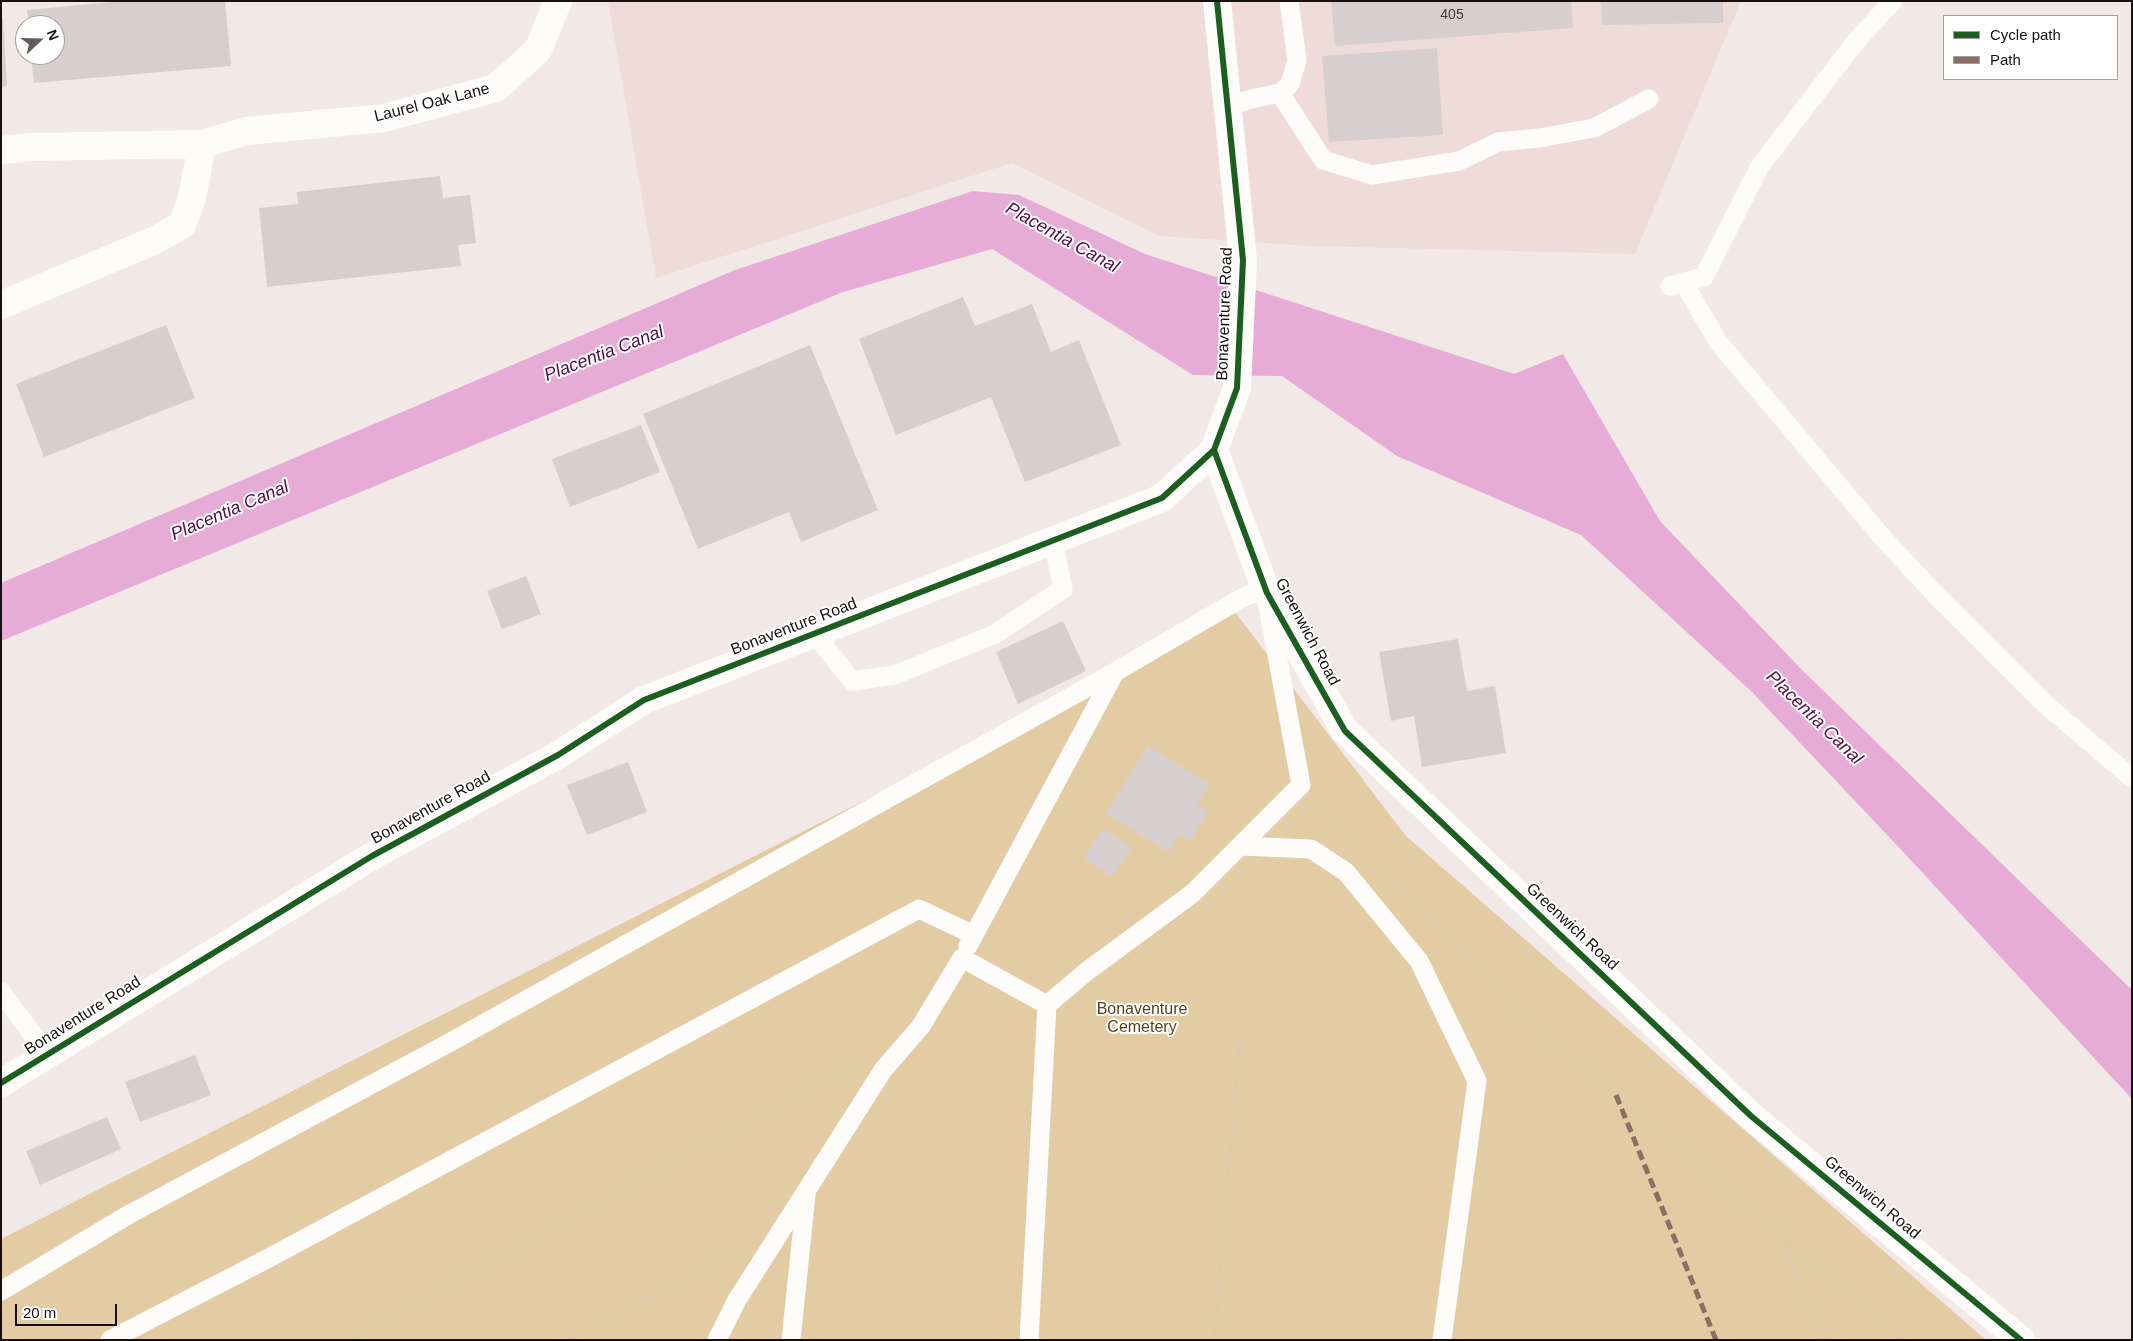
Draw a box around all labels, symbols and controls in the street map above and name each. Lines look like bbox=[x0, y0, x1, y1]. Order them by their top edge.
house number: 405 bbox=[1440, 7, 1464, 23]
north arrow bbox=[15, 15, 65, 65]
legend bbox=[1943, 15, 2118, 80]
text: Cycle path bbox=[1990, 26, 2061, 43]
text: N bbox=[44, 27, 62, 43]
text: Path bbox=[1990, 51, 2021, 68]
street label: Laurel Oak Lane bbox=[372, 79, 492, 127]
water label: Placentia Canal bbox=[1002, 198, 1122, 278]
street label: Bonaventure Road bbox=[1213, 247, 1237, 381]
water label: Placentia Canal bbox=[541, 321, 667, 387]
water label: Placentia Canal bbox=[168, 476, 292, 546]
street label: Greenwich Road bbox=[1271, 575, 1343, 689]
street label: Bonaventure Road bbox=[728, 594, 860, 660]
water label: Placentia Canal bbox=[1761, 666, 1867, 770]
street label: Bonaventure Road bbox=[368, 767, 494, 849]
street label: Greenwich Road bbox=[1522, 879, 1622, 975]
street label: Bonaventure Road bbox=[21, 973, 145, 1059]
park label: Bonaventure Cemetery bbox=[1097, 1000, 1187, 1038]
street label: Greenwich Road bbox=[1820, 1152, 1924, 1244]
scale bar bbox=[18, 1294, 120, 1326]
text: 20 m bbox=[23, 1304, 56, 1321]

